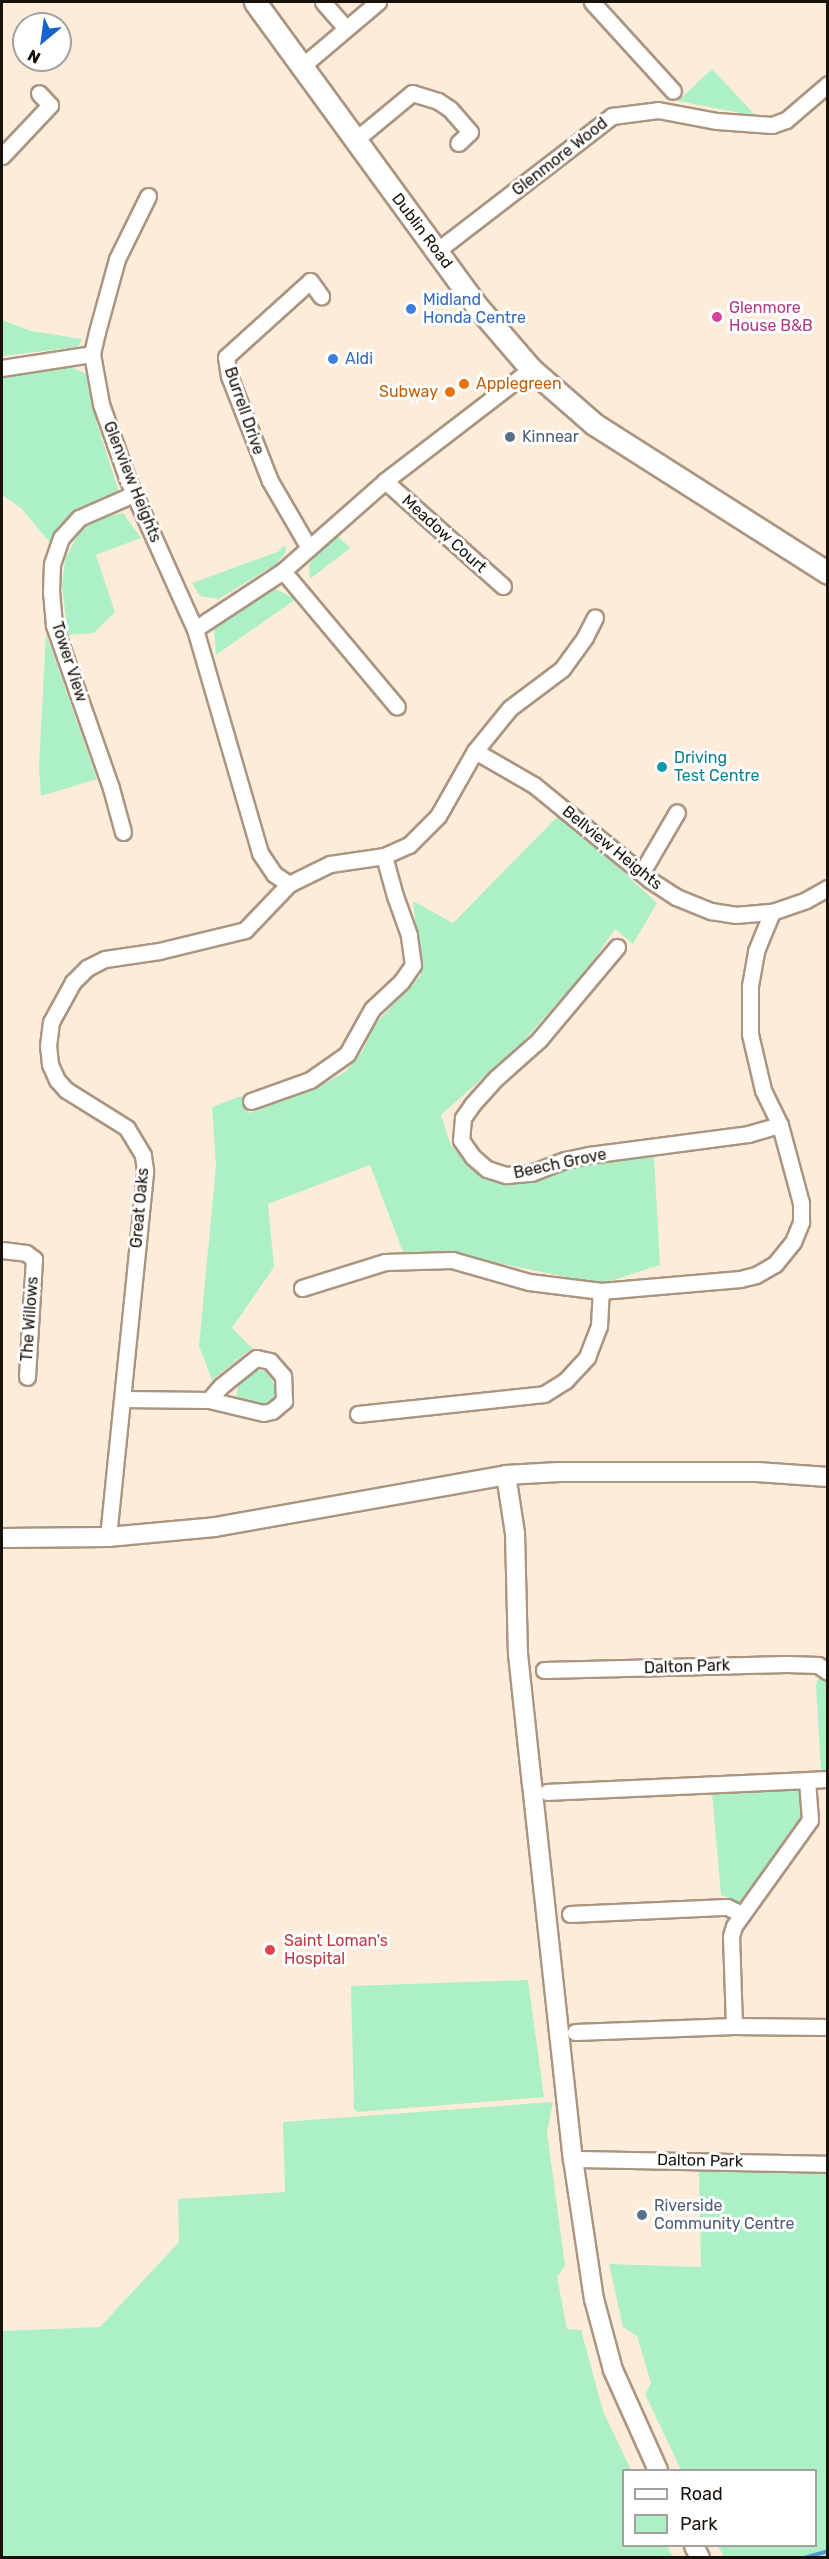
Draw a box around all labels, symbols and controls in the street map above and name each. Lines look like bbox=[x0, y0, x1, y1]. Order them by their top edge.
north arrow bbox=[12, 12, 72, 72]
text: N bbox=[24, 45, 44, 68]
street label: Glenmore Wood bbox=[508, 114, 612, 200]
street label: Dublin Road bbox=[387, 189, 457, 273]
place label: Midland Honda Centre bbox=[423, 290, 526, 328]
place label: Glenmore House B&B bbox=[729, 298, 813, 336]
marker: Midland Honda Centre bbox=[404, 302, 418, 316]
marker: Glenmore House B&B bbox=[710, 310, 724, 324]
place label: Aldi bbox=[345, 349, 373, 369]
marker: Aldi bbox=[326, 352, 340, 366]
street label: Burrell Drive bbox=[220, 365, 268, 457]
place label: Applegreen bbox=[476, 374, 562, 394]
marker: Applegreen bbox=[457, 377, 471, 391]
place label: Subway bbox=[379, 382, 438, 402]
marker: Subway bbox=[443, 385, 457, 399]
street label: Glenview Heights bbox=[99, 418, 165, 546]
place label: Kinnear bbox=[522, 427, 579, 447]
marker: Kinnear bbox=[503, 430, 517, 444]
street label: Meadow Court bbox=[398, 491, 490, 577]
street label: Tower View bbox=[47, 619, 91, 705]
place label: Driving Test Centre bbox=[674, 748, 759, 786]
marker: Driving Test Centre bbox=[655, 760, 669, 774]
street label: Bellview Heights bbox=[558, 802, 666, 894]
street label: Beech Grove bbox=[512, 1145, 608, 1183]
street label: Great Oaks bbox=[127, 1167, 153, 1249]
street label: The Willows bbox=[17, 1276, 43, 1362]
street label: Dalton Park bbox=[644, 1656, 730, 1678]
place label: Saint Loman's Hospital bbox=[284, 1931, 388, 1969]
marker: Saint Loman's Hospital bbox=[261, 1941, 279, 1959]
street label: Dalton Park bbox=[657, 2151, 743, 2171]
place label: Riverside Community Centre bbox=[654, 2196, 795, 2234]
marker: Riverside Community Centre bbox=[635, 2208, 649, 2222]
legend bbox=[622, 2469, 817, 2547]
text: Road bbox=[680, 2483, 723, 2505]
text: Park bbox=[680, 2513, 717, 2535]

